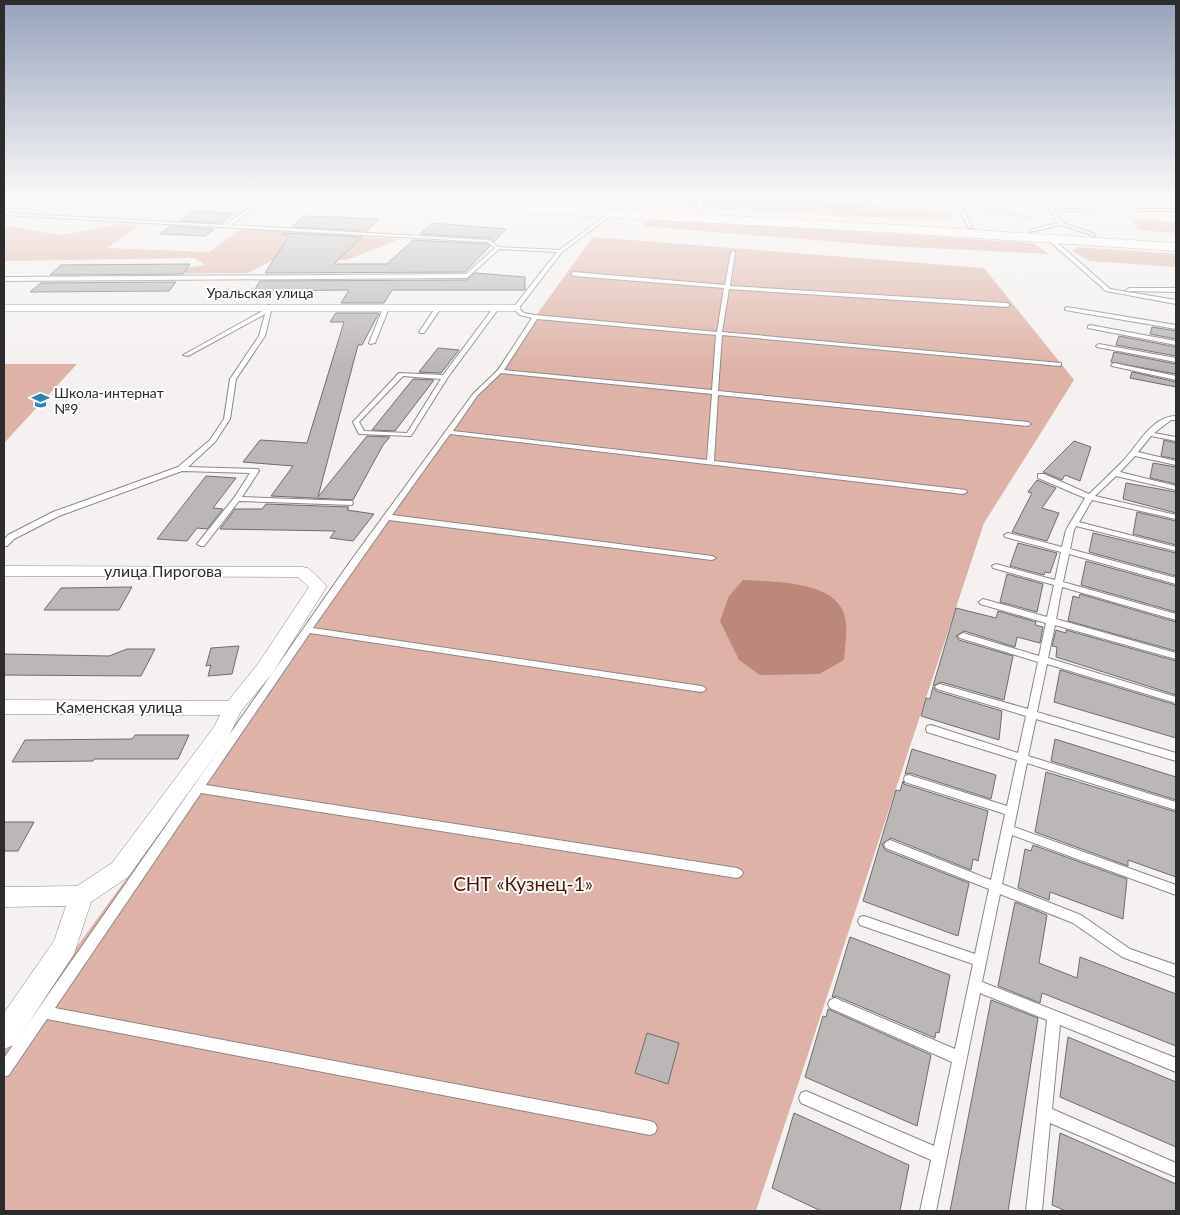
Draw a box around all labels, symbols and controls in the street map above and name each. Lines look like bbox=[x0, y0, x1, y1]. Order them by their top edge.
street label: Уральская улица bbox=[206, 284, 314, 301]
place label: Школа-интернат №9 bbox=[54, 384, 164, 417]
school or university icon: Школа-интернат №9 bbox=[30, 391, 50, 411]
street label: улица Пирогова bbox=[104, 561, 222, 580]
street label: Каменская улица bbox=[56, 697, 182, 716]
park label: СНТ «Кузнец-1» bbox=[453, 872, 593, 895]

